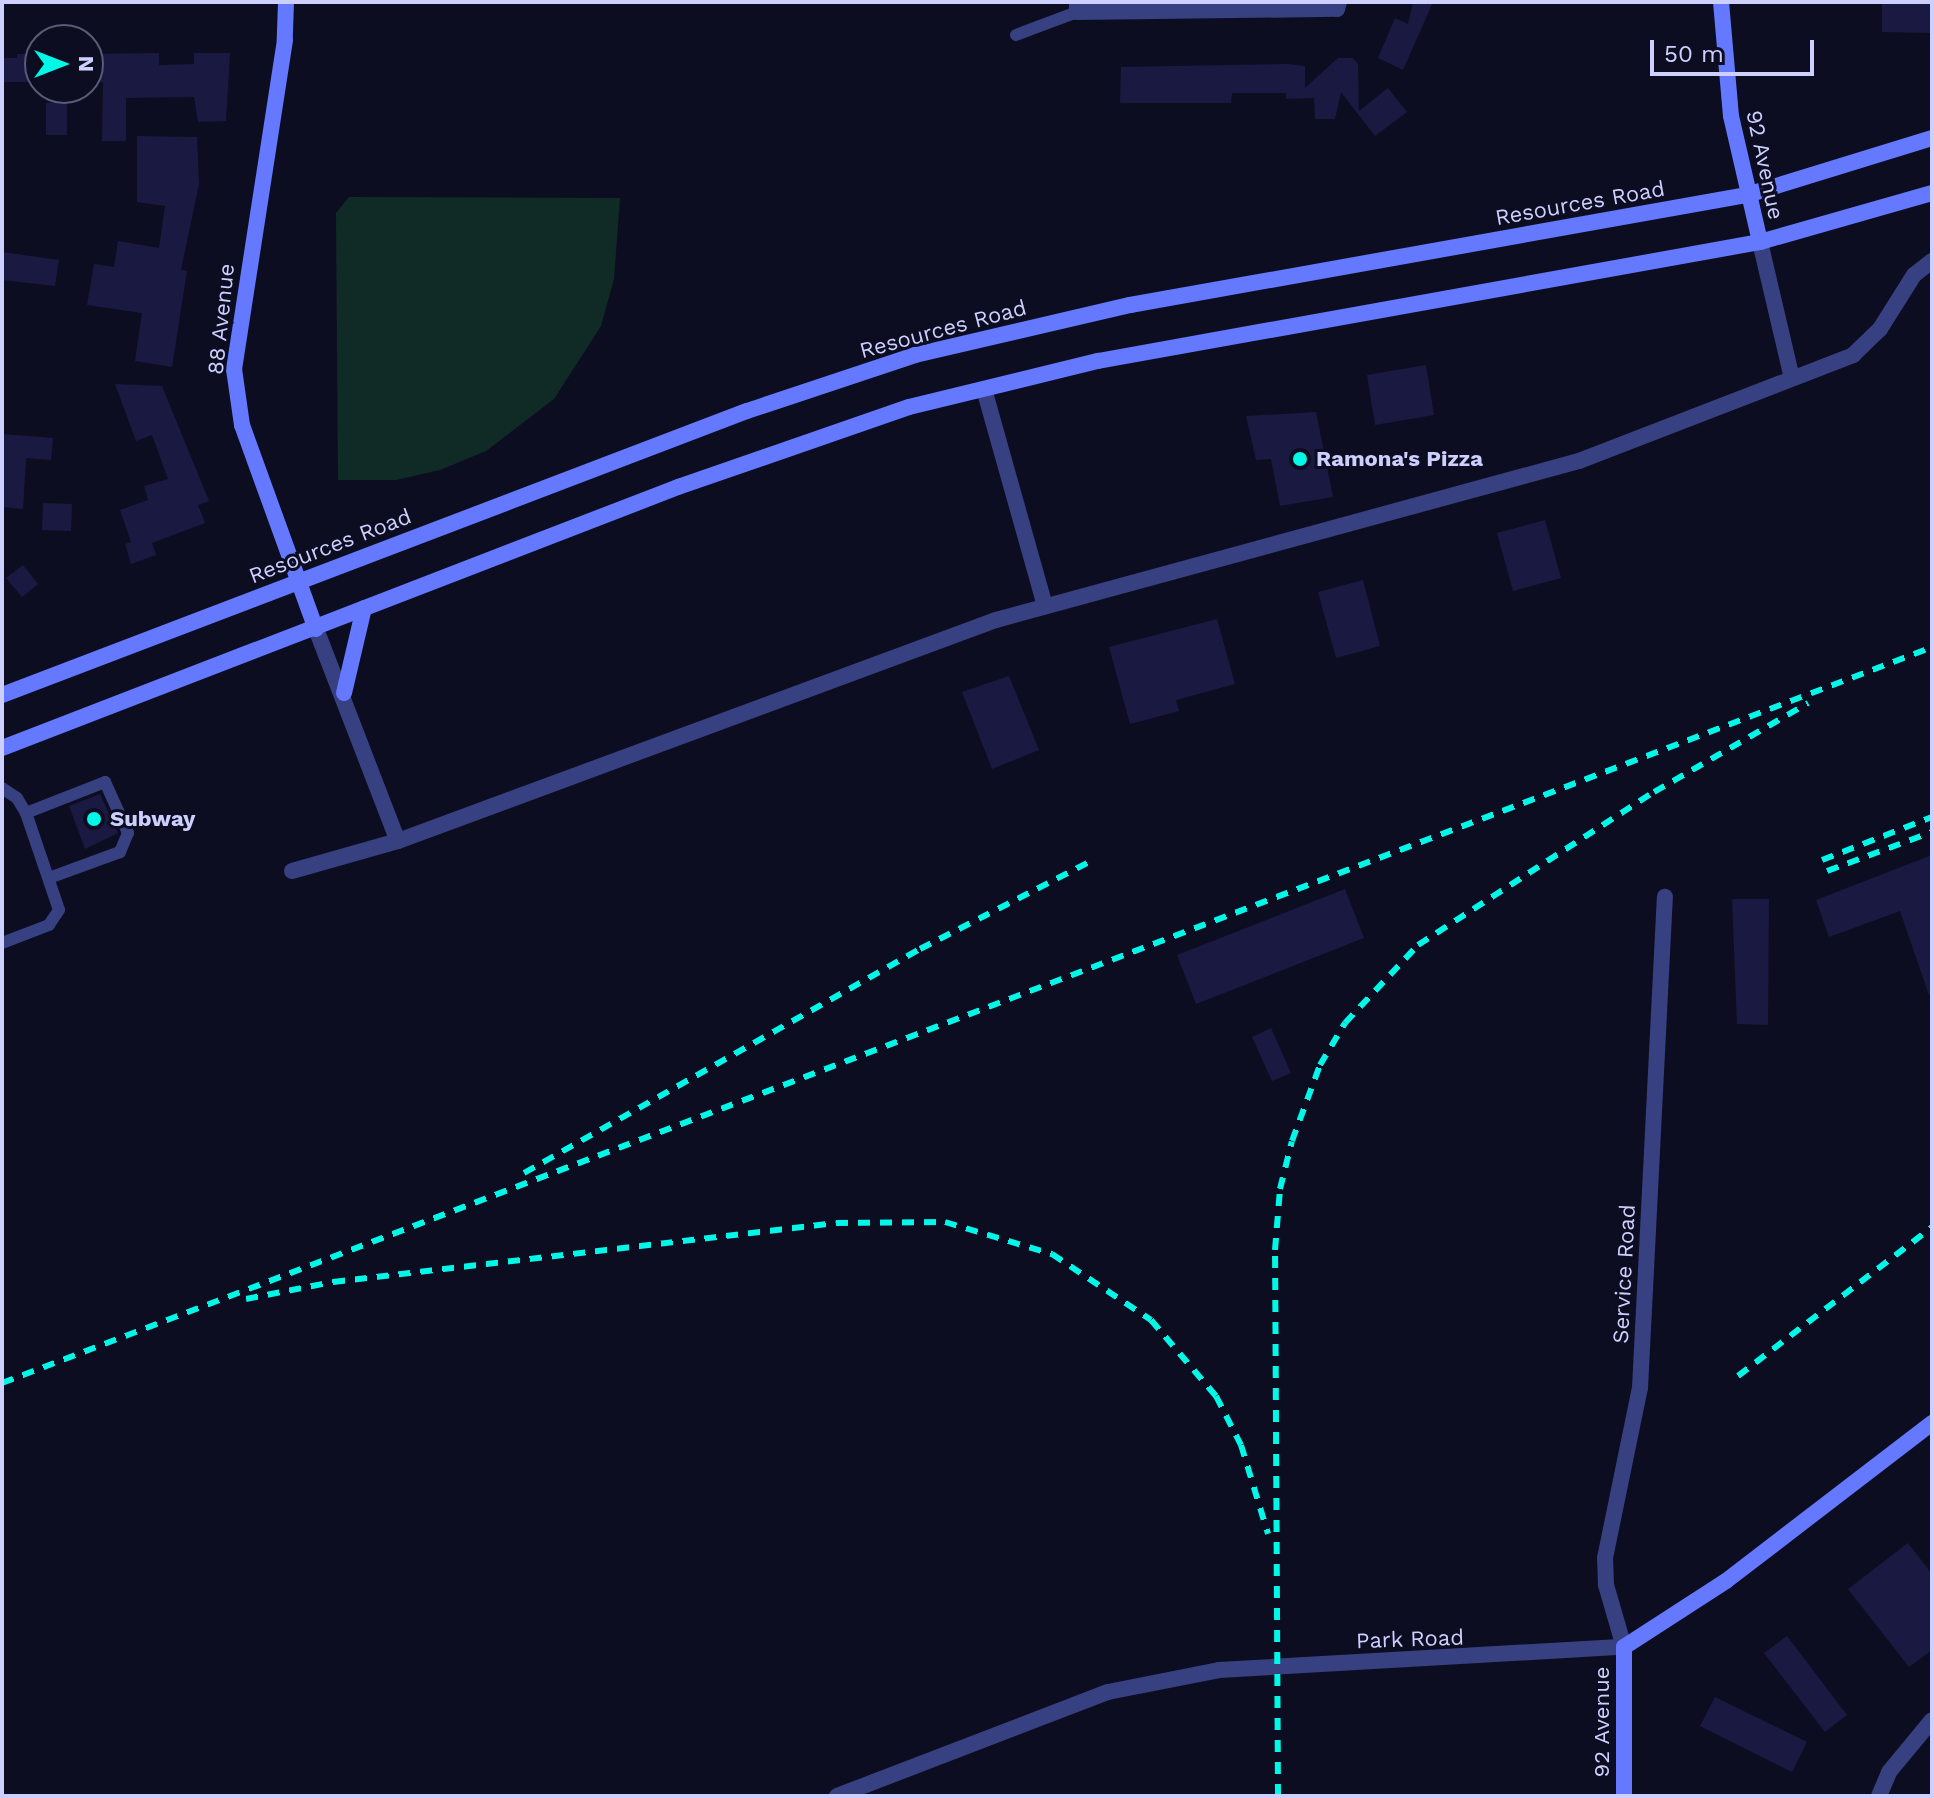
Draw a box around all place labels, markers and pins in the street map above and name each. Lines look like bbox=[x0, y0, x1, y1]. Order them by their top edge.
place label: Ramona's Pizza bbox=[1316, 446, 1483, 472]
marker: Ramona's Pizza bbox=[1291, 450, 1309, 468]
place label: Subway bbox=[110, 806, 195, 832]
marker: Subway bbox=[85, 810, 103, 828]

